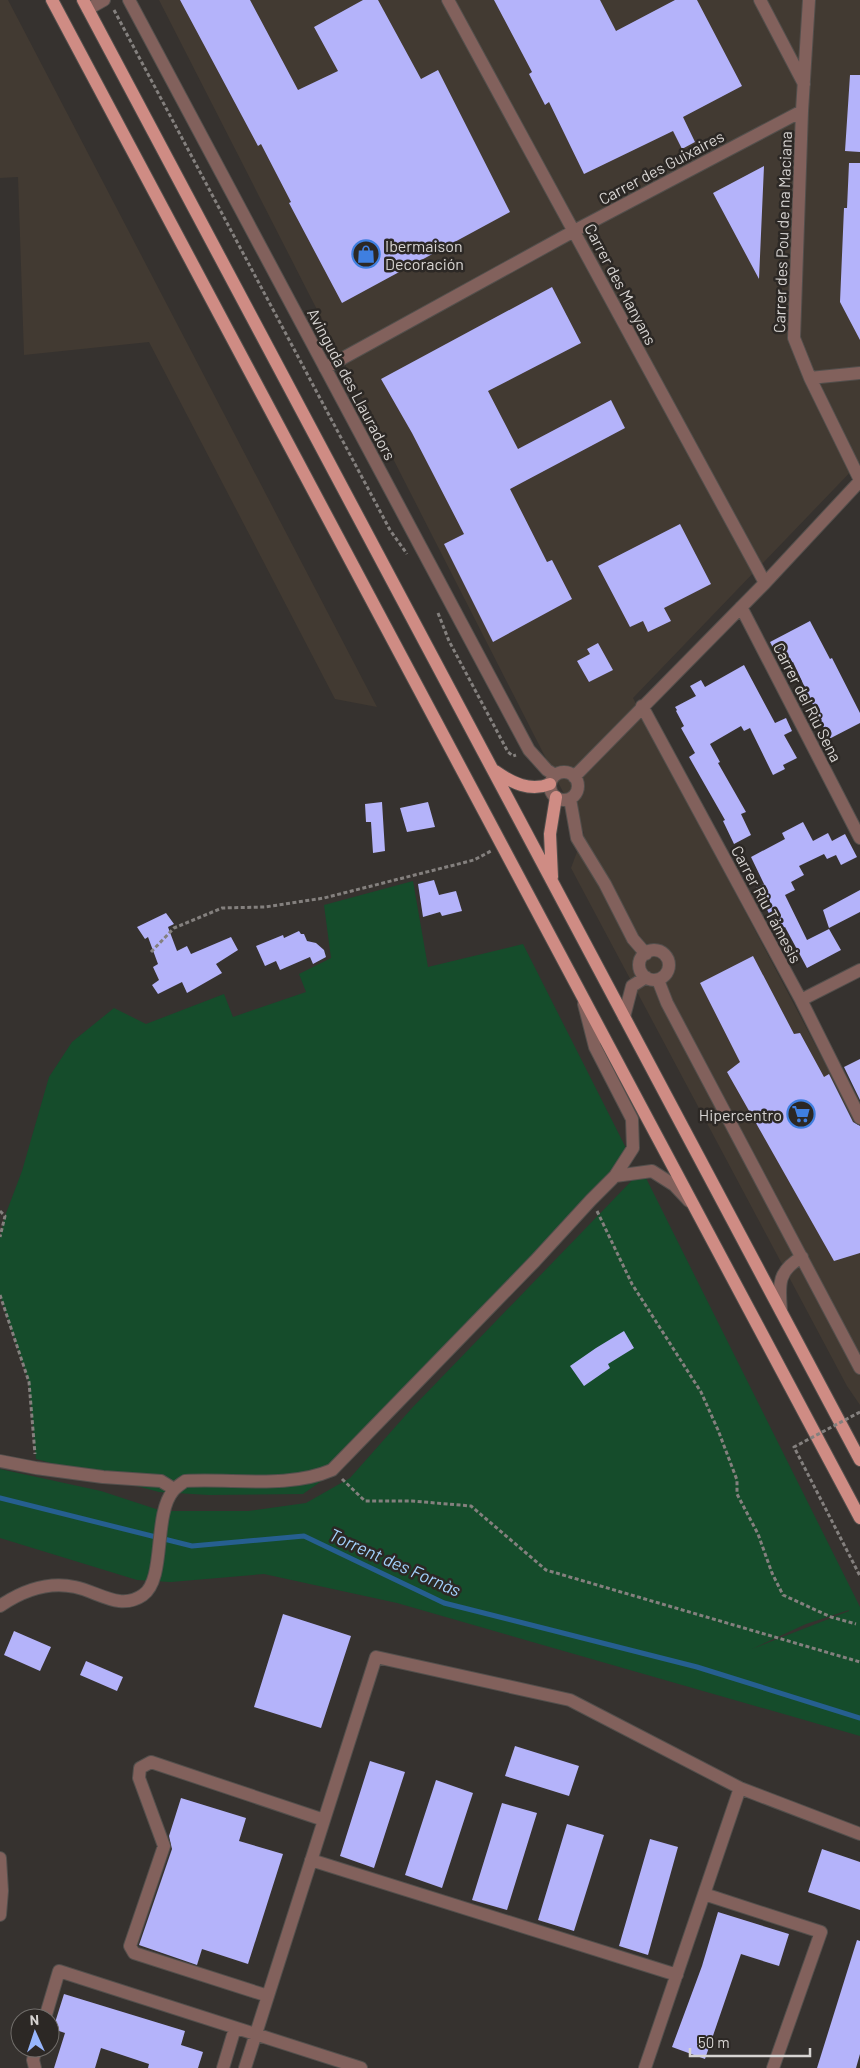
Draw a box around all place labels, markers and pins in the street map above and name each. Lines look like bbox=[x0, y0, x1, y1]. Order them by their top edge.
place label: Ibermaison Decoración bbox=[385, 236, 464, 273]
shop icon: Ibermaison Decoración bbox=[351, 239, 381, 269]
supermarket icon: Hipercentro bbox=[786, 1099, 816, 1129]
place label: Hipercentro bbox=[699, 1105, 782, 1124]

